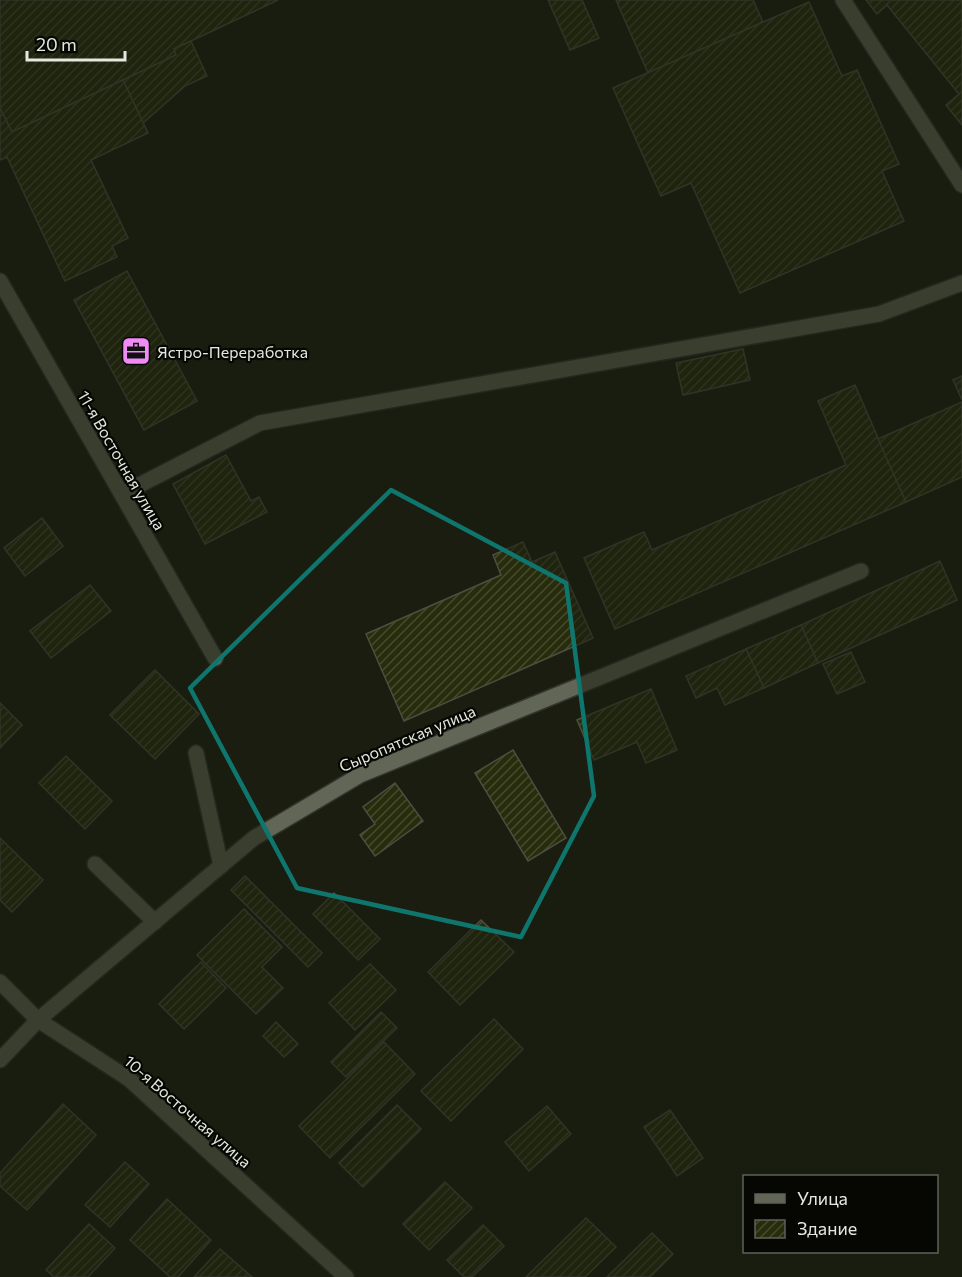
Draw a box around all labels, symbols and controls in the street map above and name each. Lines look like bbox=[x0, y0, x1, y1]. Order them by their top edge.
scale bar bbox=[27, 24, 124, 62]
text: 20 m bbox=[36, 33, 77, 55]
office icon: Ястро-Переработка bbox=[120, 335, 152, 367]
place label: Ястро-Переработка bbox=[157, 342, 308, 361]
street label: 11-я Восточная улица bbox=[74, 387, 170, 533]
street label: Сыропятская улица bbox=[336, 701, 478, 775]
street label: 10-я Восточная улица bbox=[121, 1051, 255, 1171]
legend bbox=[743, 1175, 938, 1253]
text: Улица bbox=[797, 1187, 848, 1209]
text: Здание bbox=[797, 1217, 857, 1239]

